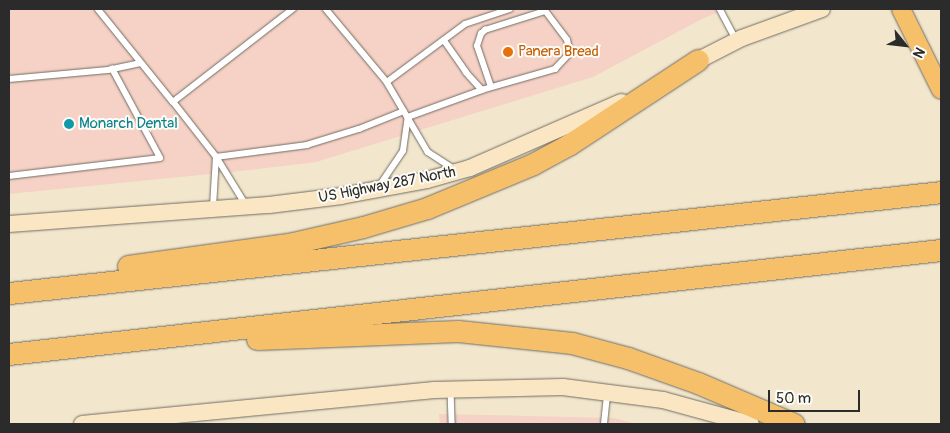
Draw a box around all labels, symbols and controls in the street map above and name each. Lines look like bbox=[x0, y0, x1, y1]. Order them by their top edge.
north arrow bbox=[880, 20, 930, 70]
place label: Panera Bread bbox=[518, 43, 599, 61]
text: N bbox=[909, 44, 928, 61]
marker: Panera Bread bbox=[502, 46, 514, 58]
place label: Monarch Dental bbox=[79, 115, 178, 133]
marker: Monarch Dental bbox=[63, 118, 75, 130]
street label: US Highway 287 North bbox=[317, 163, 457, 207]
scale bar bbox=[770, 380, 862, 412]
text: 50 m bbox=[776, 389, 811, 408]

